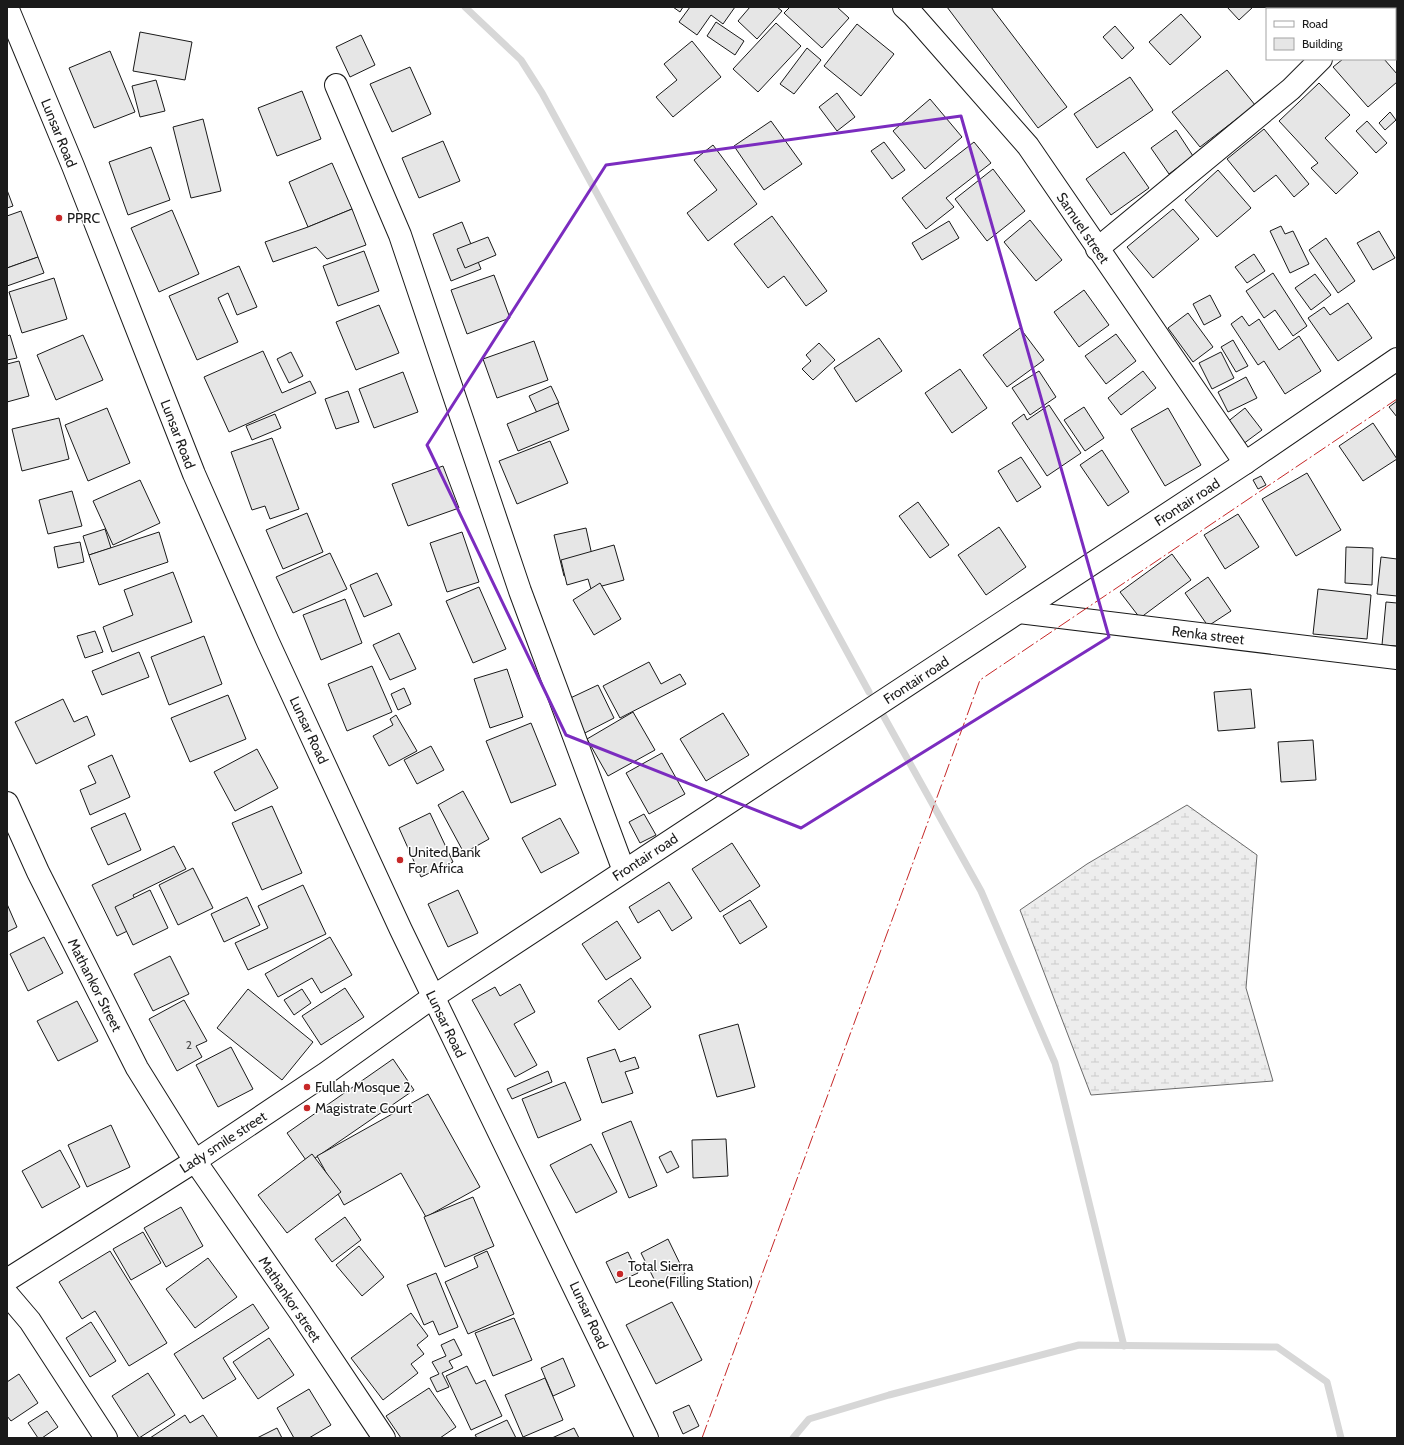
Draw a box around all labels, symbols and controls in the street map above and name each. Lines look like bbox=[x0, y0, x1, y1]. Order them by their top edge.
legend bbox=[1266, 8, 1396, 60]
text: Road bbox=[1302, 16, 1328, 31]
text: Building bbox=[1302, 36, 1344, 51]
street label: Lunsar Road bbox=[37, 96, 81, 170]
street label: Samuel street bbox=[1053, 189, 1114, 267]
place label: PPRC bbox=[67, 209, 100, 227]
marker: PPRC bbox=[54, 213, 64, 223]
street label: Lunsar Road bbox=[157, 397, 199, 471]
street label: Frontair road bbox=[1151, 474, 1223, 530]
street label: Renka street bbox=[1171, 622, 1246, 648]
street label: Frontair road bbox=[880, 652, 952, 708]
street label: Lunsar Road bbox=[286, 693, 332, 767]
street label: Frontair road bbox=[609, 829, 681, 885]
place label: United Bank For Africa bbox=[408, 843, 481, 877]
marker: United Bank For Africa bbox=[395, 855, 405, 865]
street label: Mathankor Street bbox=[64, 936, 126, 1035]
street label: Lunsar Road bbox=[422, 987, 470, 1061]
house number: 2 bbox=[186, 1037, 192, 1052]
place label: Fullah Mosque 2 bbox=[315, 1078, 411, 1096]
marker: Fullah Mosque 2 bbox=[302, 1082, 312, 1092]
place label: Magistrate Court bbox=[315, 1099, 412, 1117]
marker: Magistrate Court bbox=[302, 1103, 312, 1113]
street label: Lady smile street bbox=[176, 1107, 270, 1177]
street label: Mathankor street bbox=[255, 1253, 326, 1346]
place label: Total Sierra Leone(Filling Station) bbox=[628, 1257, 753, 1291]
marker: Total Sierra Leone(Filling Station) bbox=[615, 1269, 625, 1279]
street label: Lunsar Road bbox=[566, 1278, 612, 1352]

